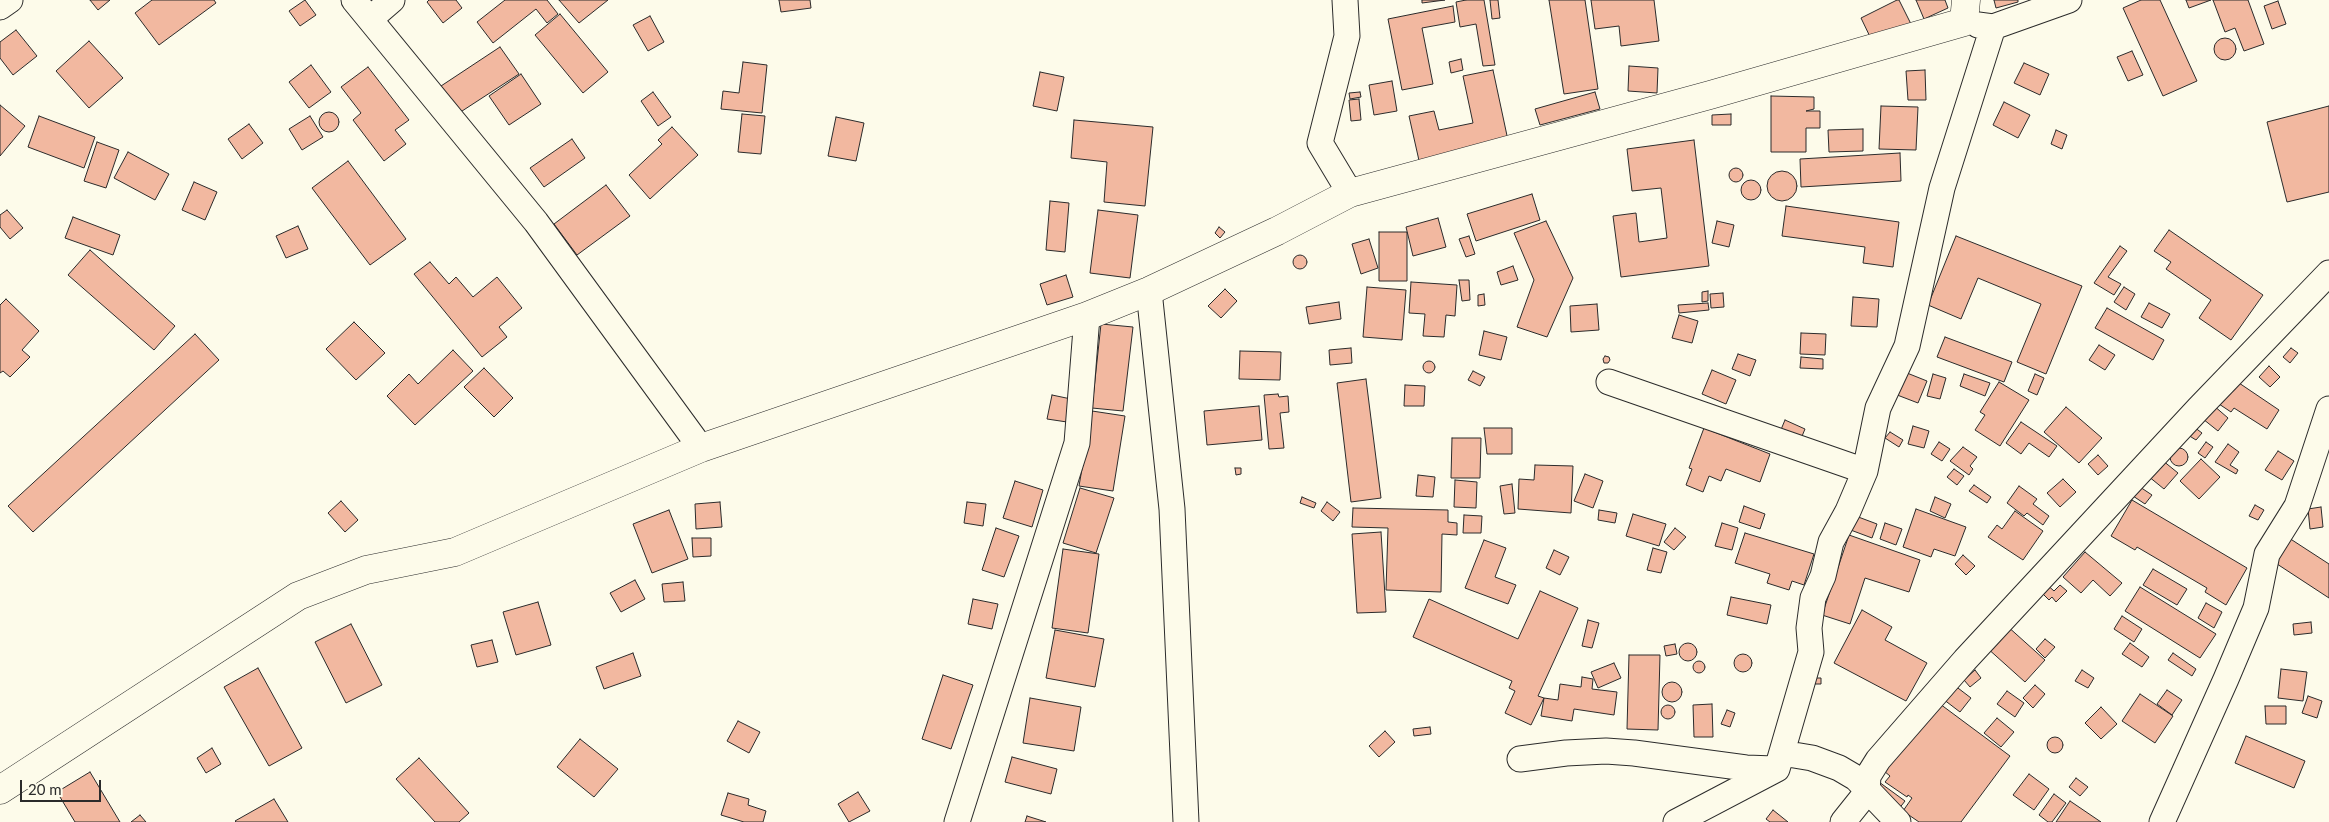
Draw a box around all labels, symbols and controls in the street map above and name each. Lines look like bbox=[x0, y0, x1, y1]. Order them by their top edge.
scale bar bbox=[22, 770, 104, 802]
text: 20 m bbox=[28, 780, 62, 798]

